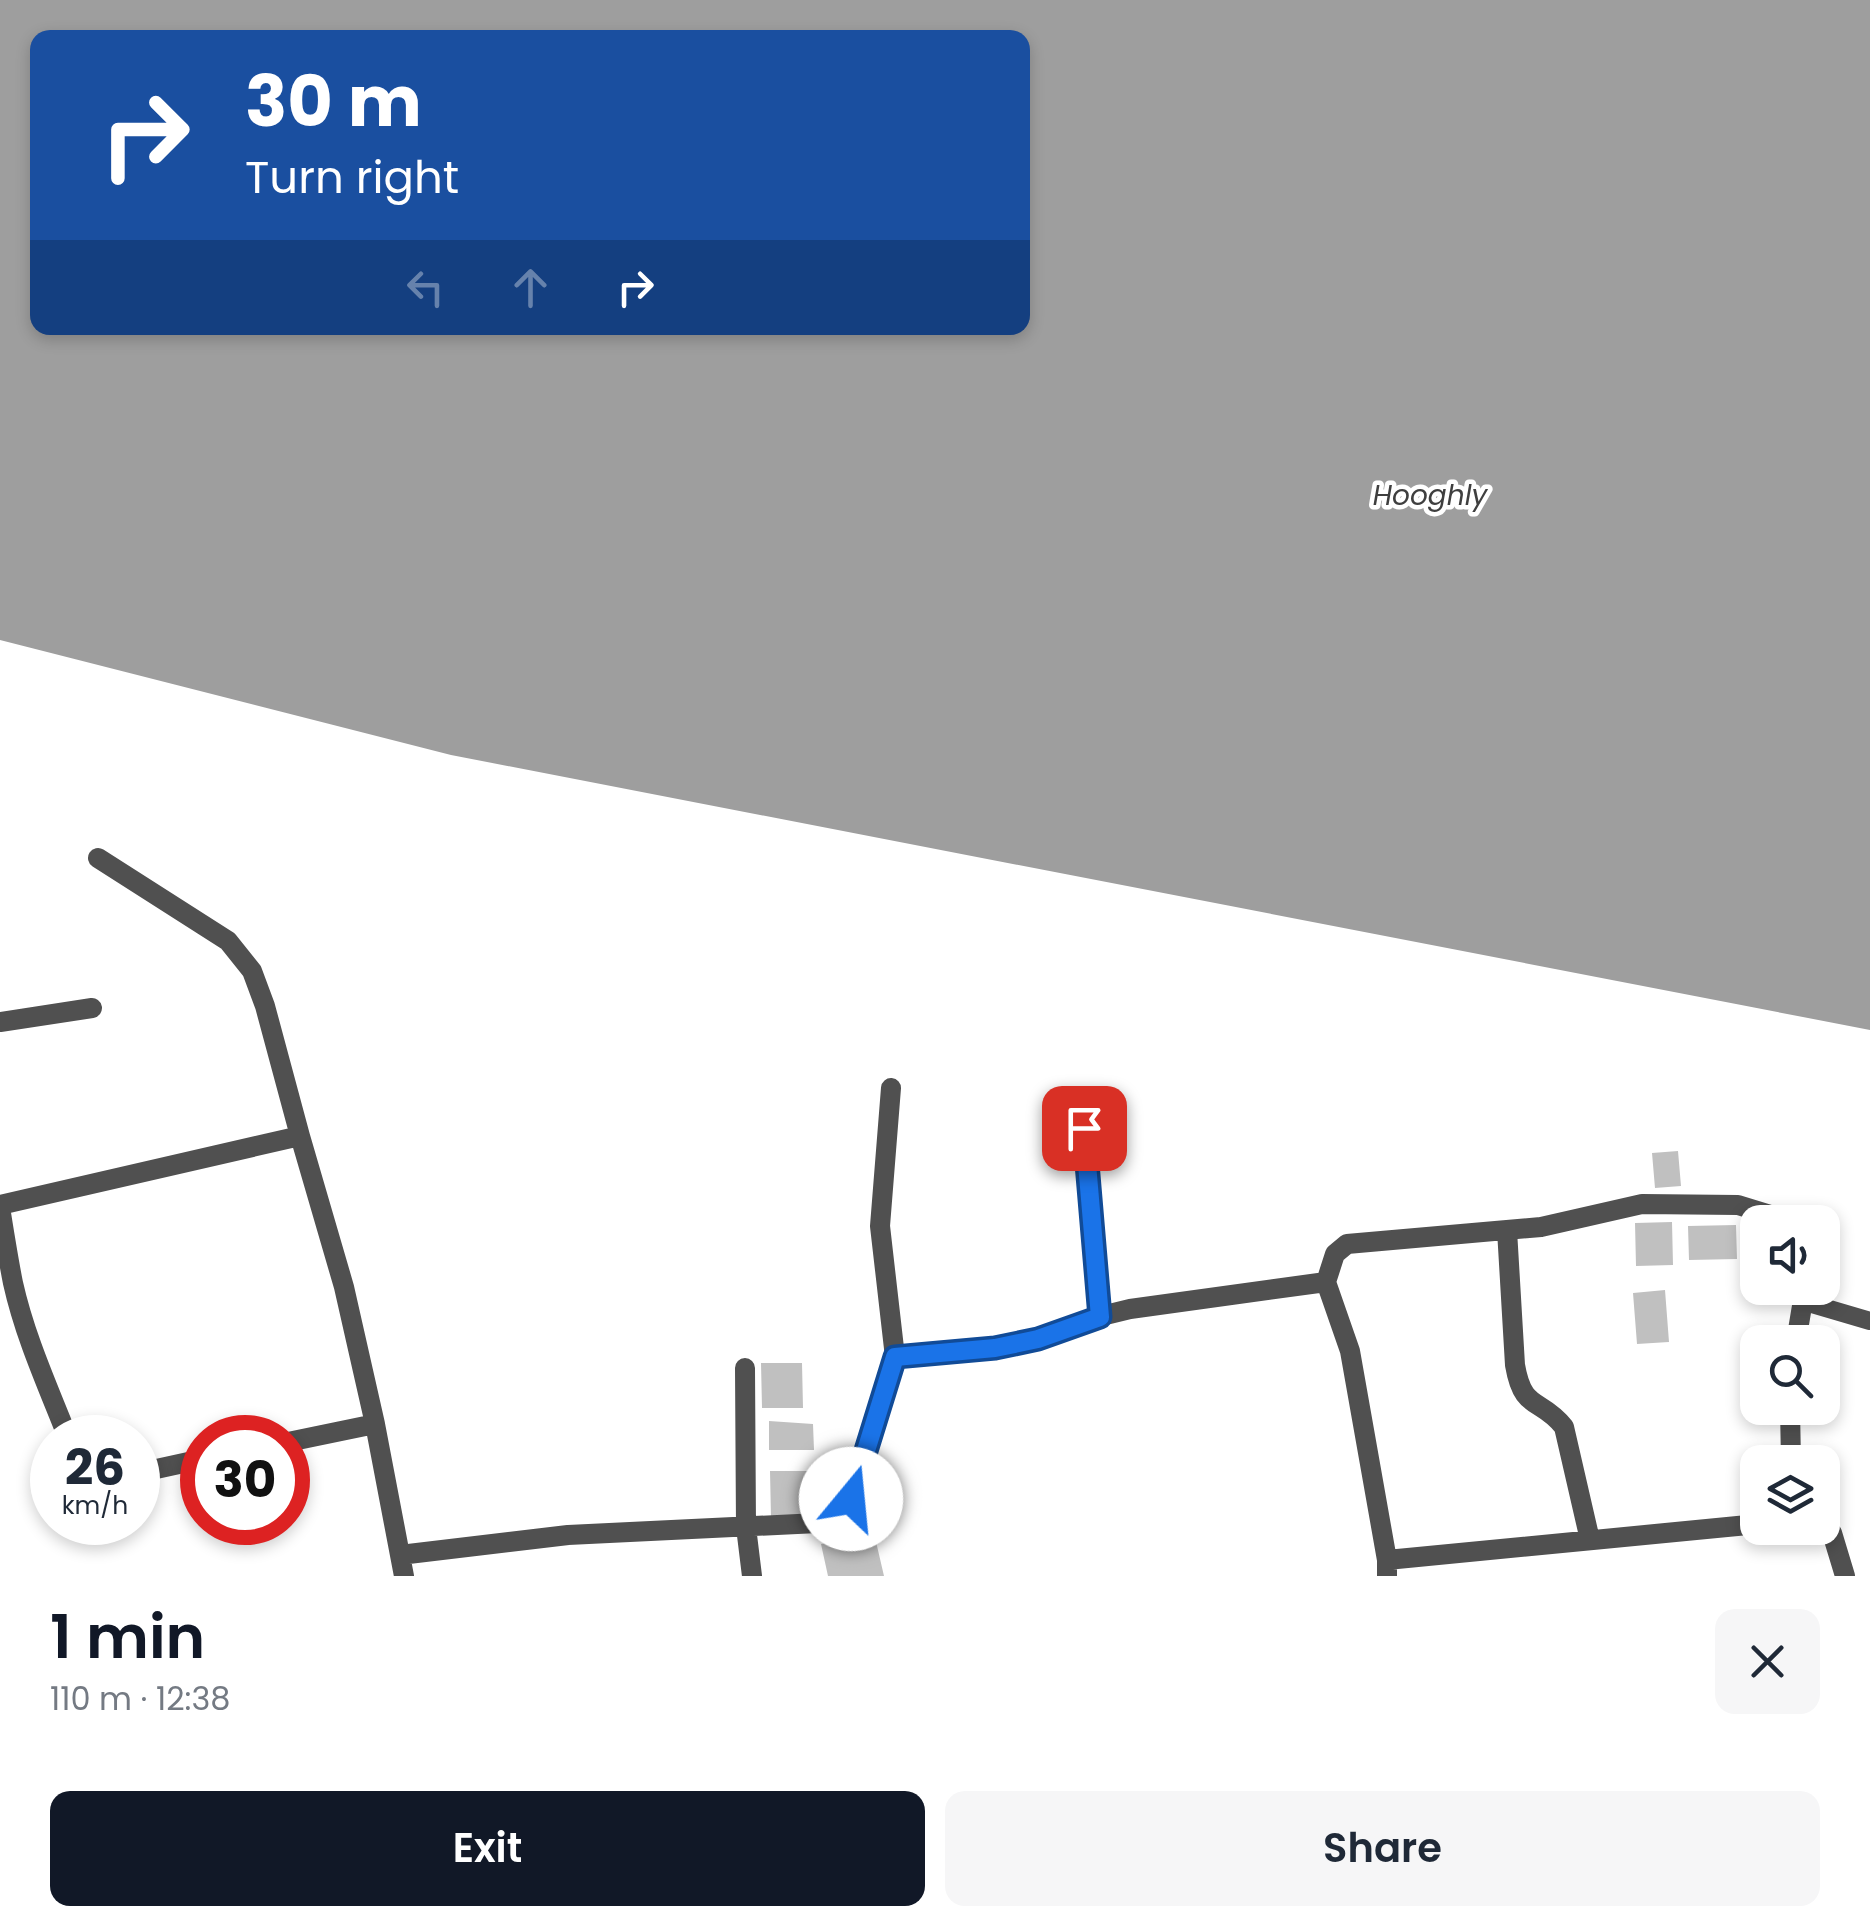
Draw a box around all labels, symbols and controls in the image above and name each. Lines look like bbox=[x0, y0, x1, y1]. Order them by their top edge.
text: 30 m bbox=[245, 52, 422, 151]
icon: right bbox=[80, 70, 210, 200]
text: Turn right bbox=[245, 146, 459, 209]
icon: left bbox=[398, 260, 453, 315]
icon: ahead bbox=[503, 260, 558, 315]
icon: right bbox=[608, 260, 663, 315]
water label: Hooghly bbox=[1373, 476, 1489, 515]
pin bbox=[1042, 1086, 1127, 1171]
icon: arrive bbox=[1057, 1101, 1112, 1156]
map controls bbox=[1740, 1205, 1840, 1545]
button: sound bbox=[1740, 1205, 1840, 1305]
button: search bbox=[1740, 1325, 1840, 1425]
speed limit sign: 30 bbox=[180, 1415, 310, 1545]
text: 26 bbox=[65, 1432, 125, 1503]
button: layers bbox=[1740, 1445, 1840, 1545]
position arrow bbox=[799, 1447, 903, 1551]
text: km/h bbox=[62, 1488, 128, 1523]
text: 1 min bbox=[50, 1595, 205, 1679]
button: close bbox=[1715, 1609, 1820, 1714]
text: 110 m · 12:38 bbox=[50, 1676, 230, 1721]
button: Exit bbox=[50, 1791, 925, 1906]
button: Share bbox=[945, 1791, 1820, 1906]

